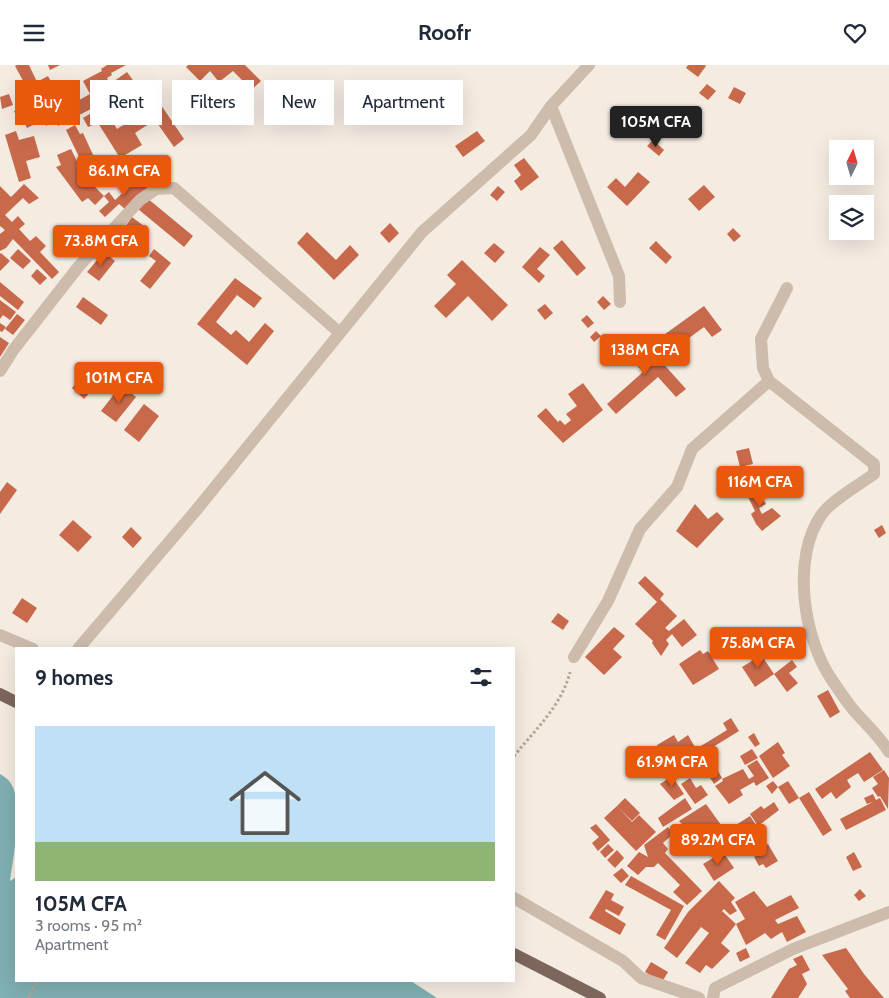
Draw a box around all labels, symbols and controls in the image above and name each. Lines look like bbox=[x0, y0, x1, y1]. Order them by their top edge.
icon: menu bbox=[20, 19, 48, 47]
text: Roofr bbox=[418, 19, 471, 46]
icon: heart bbox=[841, 19, 869, 47]
chip: Buy bbox=[15, 80, 80, 125]
chip: Rent bbox=[90, 80, 162, 125]
chip: Filters bbox=[172, 80, 254, 125]
chip: New bbox=[264, 80, 334, 125]
chip: Apartment bbox=[344, 80, 463, 125]
pin: 105M CFA bbox=[604, 106, 708, 148]
text: 105M CFA bbox=[621, 112, 691, 131]
north arrow bbox=[829, 140, 874, 185]
map controls bbox=[829, 140, 874, 240]
pin: 86.1M CFA bbox=[67, 155, 181, 197]
text: 86.1M CFA bbox=[88, 161, 160, 180]
button: layers bbox=[829, 195, 874, 240]
pin: 73.8M CFA bbox=[44, 225, 158, 267]
text: 73.8M CFA bbox=[64, 231, 138, 250]
pin: 138M CFA bbox=[593, 333, 697, 376]
text: 138M CFA bbox=[611, 340, 679, 359]
pin: 101M CFA bbox=[67, 361, 171, 404]
text: 101M CFA bbox=[85, 368, 153, 387]
pin: 116M CFA bbox=[708, 465, 812, 508]
text: 116M CFA bbox=[727, 472, 793, 491]
pin: 75.8M CFA bbox=[701, 627, 815, 669]
text: 75.8M CFA bbox=[721, 633, 795, 652]
icon: filters bbox=[467, 663, 495, 691]
text: 9 homes bbox=[35, 665, 113, 690]
pin: 61.9M CFA bbox=[615, 745, 729, 788]
text: 61.9M CFA bbox=[636, 752, 708, 771]
icon: home bbox=[220, 758, 310, 848]
pin: 89.2M CFA bbox=[661, 823, 775, 866]
text: 89.2M CFA bbox=[681, 830, 755, 849]
text: 105M CFA bbox=[35, 891, 127, 916]
text: 3 rooms · 95 m² bbox=[35, 916, 142, 935]
text: Apartment bbox=[35, 935, 108, 954]

